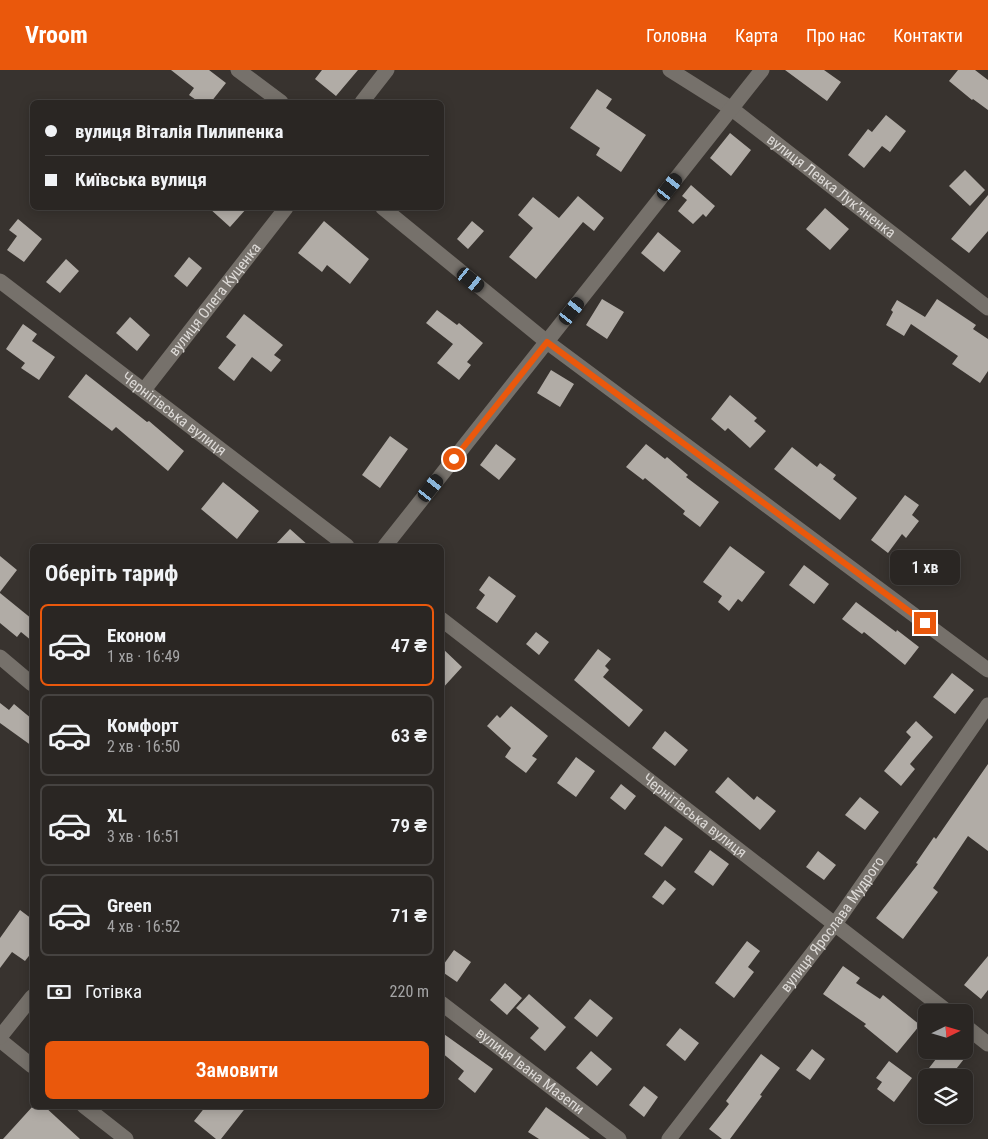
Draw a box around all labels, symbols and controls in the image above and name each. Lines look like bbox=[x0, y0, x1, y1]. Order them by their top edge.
text: Vroom bbox=[25, 21, 88, 49]
text: Головна bbox=[646, 25, 707, 46]
text: Карта bbox=[735, 25, 778, 46]
text: Про нас bbox=[806, 25, 865, 46]
text: Контакти bbox=[893, 25, 963, 46]
text: вулиця Віталія Пилипенка bbox=[75, 120, 283, 143]
street label: вулиця Левка Лук'яненка bbox=[763, 130, 899, 242]
text: Київська вулиця bbox=[75, 168, 207, 191]
car bbox=[654, 171, 685, 203]
street label: вулиця Олега Куценка bbox=[165, 239, 264, 360]
car bbox=[454, 265, 487, 295]
car bbox=[556, 295, 587, 327]
street label: Чернігівська вулиця bbox=[118, 368, 230, 460]
route start bbox=[443, 448, 465, 470]
car bbox=[415, 472, 446, 504]
callout: 1 хв bbox=[890, 550, 960, 586]
text: 1 хв bbox=[912, 558, 938, 577]
text: Оберіть тариф bbox=[45, 561, 178, 586]
route end bbox=[914, 612, 936, 634]
icon: car bbox=[47, 623, 92, 668]
text: Економ bbox=[107, 624, 166, 647]
text: 47 ₴ bbox=[391, 634, 427, 657]
text: 1 хв · 16:49 bbox=[107, 647, 180, 666]
icon: car bbox=[47, 713, 92, 758]
text: Комфорт bbox=[107, 714, 179, 737]
text: 63 ₴ bbox=[391, 724, 427, 747]
text: 2 хв · 16:50 bbox=[107, 737, 180, 756]
street label: Чернігівська вулиця bbox=[639, 770, 750, 862]
icon: car bbox=[47, 803, 92, 848]
text: XL bbox=[107, 804, 127, 827]
text: 79 ₴ bbox=[391, 814, 427, 837]
text: 3 хв · 16:51 bbox=[107, 827, 180, 846]
street label: вулиця Ярослава Мудрого bbox=[777, 853, 888, 996]
icon: car bbox=[47, 893, 92, 938]
text: Green bbox=[107, 894, 152, 917]
text: 71 ₴ bbox=[391, 904, 427, 927]
text: 4 хв · 16:52 bbox=[107, 917, 180, 936]
icon: cash bbox=[45, 978, 73, 1006]
text: Готівка bbox=[85, 980, 142, 1003]
text: 220 m bbox=[390, 982, 429, 1001]
north arrow bbox=[918, 1004, 972, 1059]
map controls bbox=[918, 1004, 973, 1124]
street label: вулиця Івана Мазепи bbox=[472, 1024, 588, 1118]
button: Замовити bbox=[45, 1041, 429, 1099]
button: layers bbox=[918, 1069, 973, 1124]

